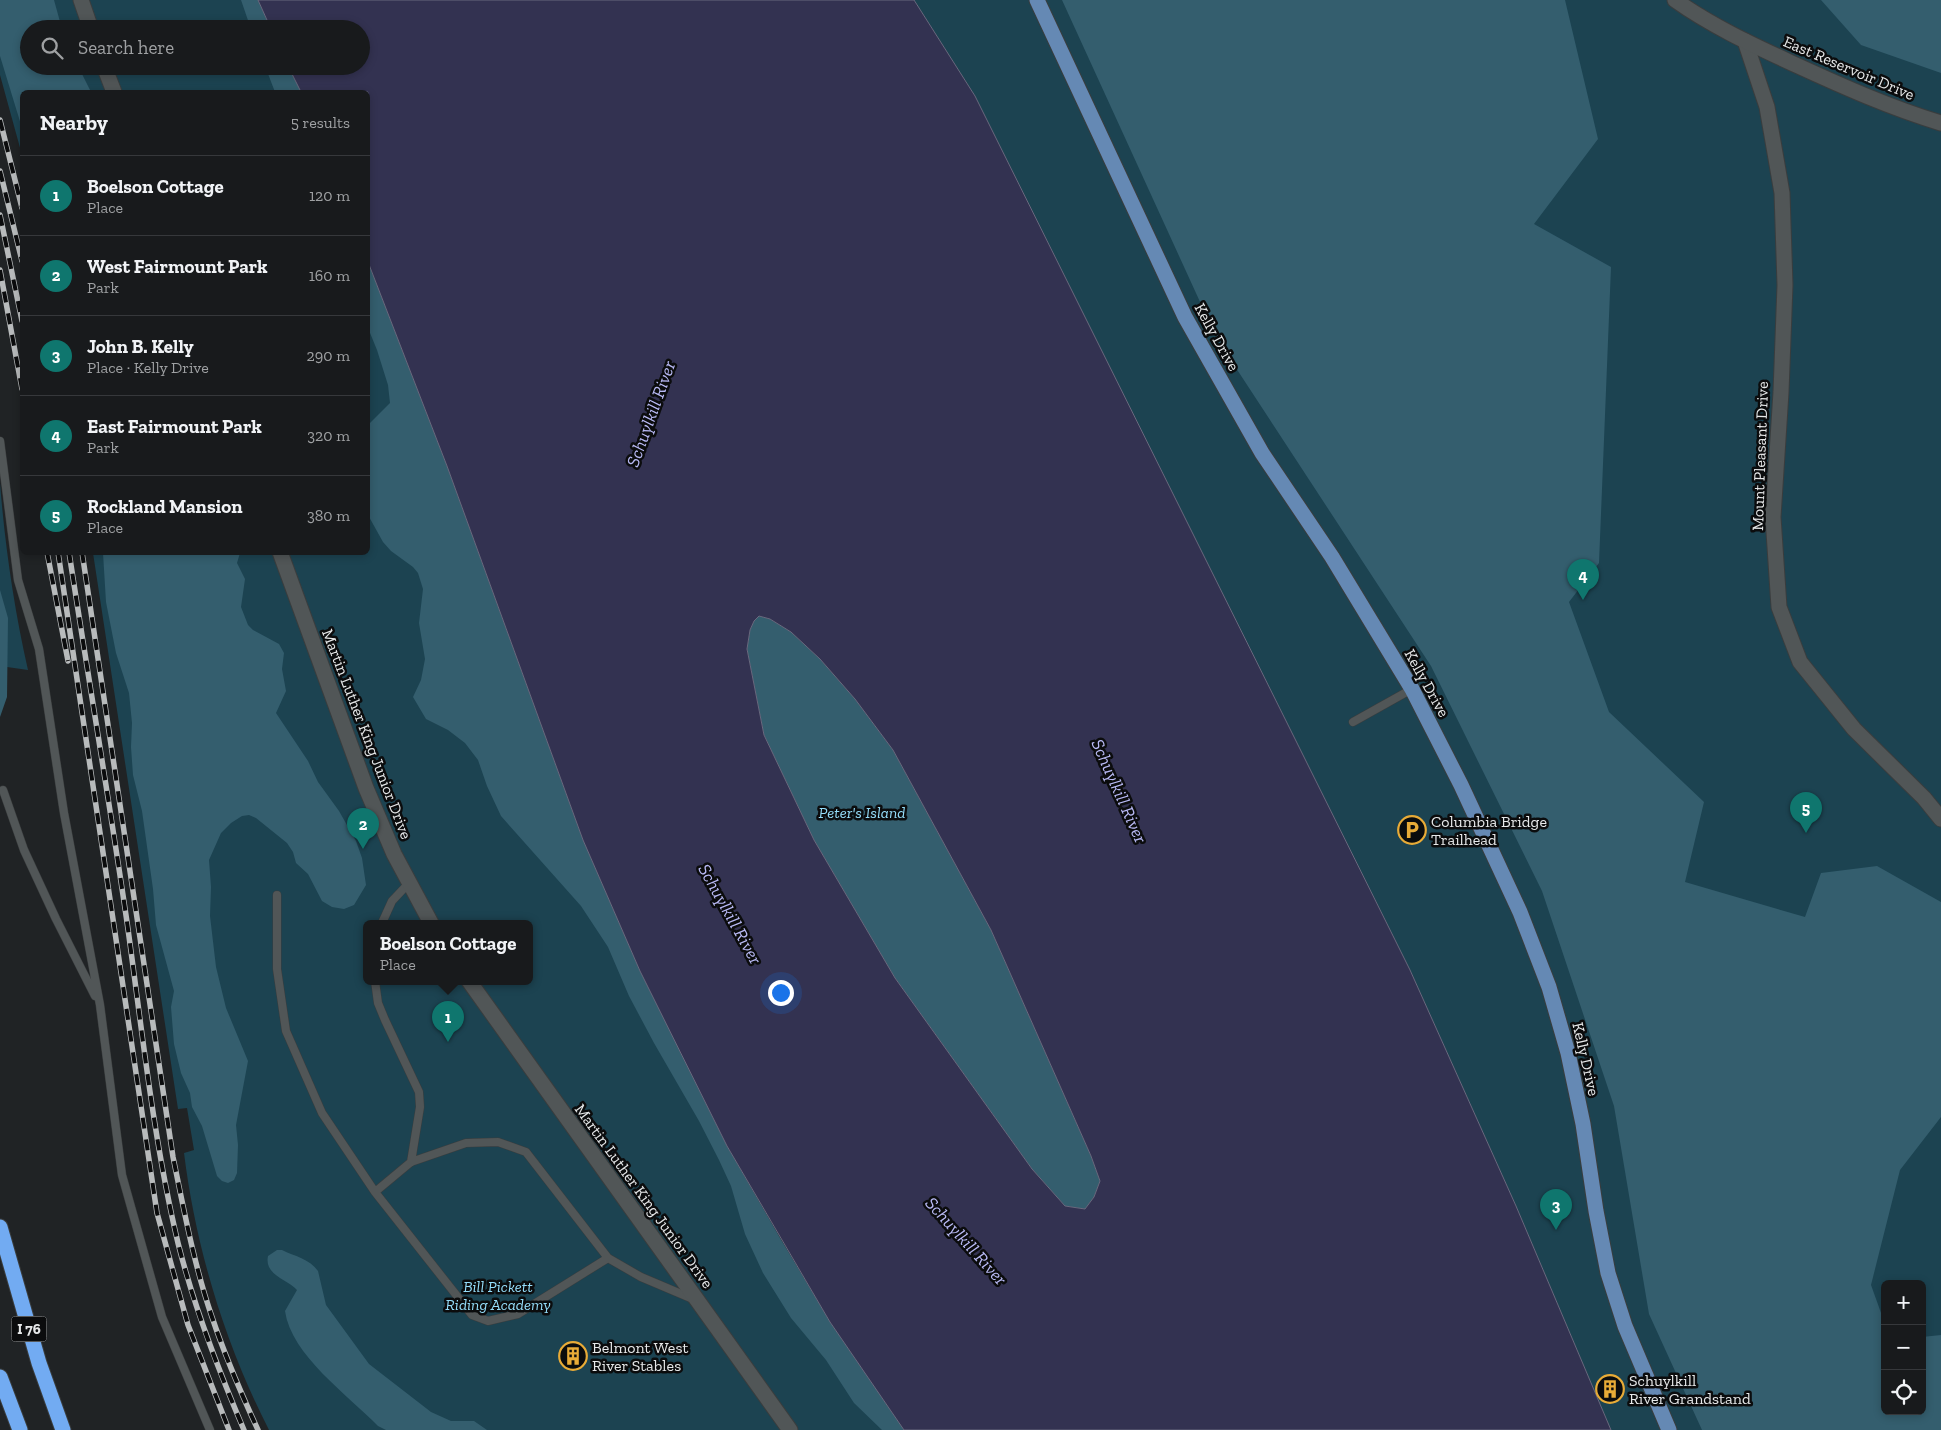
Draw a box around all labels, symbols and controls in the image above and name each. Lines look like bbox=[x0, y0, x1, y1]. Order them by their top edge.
search box bbox=[20, 20, 370, 75]
street label: East Reservoir Drive bbox=[1781, 32, 1917, 104]
icon: search bbox=[38, 34, 66, 62]
text: Search here bbox=[78, 36, 174, 59]
text: Nearby bbox=[40, 110, 108, 135]
text: 5 results bbox=[291, 113, 350, 132]
text: Boelson Cottage bbox=[87, 175, 224, 198]
text: 1 bbox=[53, 186, 59, 205]
text: 120 m bbox=[309, 186, 350, 205]
text: Place bbox=[87, 198, 123, 217]
text: West Fairmount Park bbox=[87, 255, 268, 278]
text: 2 bbox=[52, 266, 60, 285]
text: 160 m bbox=[309, 266, 350, 285]
text: Park bbox=[87, 278, 119, 297]
street label: Kelly Drive bbox=[1191, 300, 1243, 374]
text: John B. Kelly bbox=[87, 335, 194, 358]
text: 3 bbox=[52, 346, 60, 365]
text: 290 m bbox=[307, 346, 350, 365]
water label: Schuylkill River bbox=[622, 357, 681, 470]
text: Place · Kelly Drive bbox=[87, 358, 209, 377]
street label: Mount Pleasant Drive bbox=[1748, 381, 1772, 531]
text: East Fairmount Park bbox=[87, 415, 262, 438]
text: 4 bbox=[51, 426, 61, 445]
text: 320 m bbox=[307, 426, 350, 445]
text: Park bbox=[87, 438, 119, 457]
text: Rockland Mansion bbox=[87, 495, 243, 518]
text: 5 bbox=[52, 506, 60, 525]
text: 380 m bbox=[307, 506, 350, 525]
text: Place bbox=[87, 518, 123, 537]
pin: 4 bbox=[1567, 559, 1599, 600]
street label: Martin Luther King Junior Drive bbox=[318, 626, 416, 842]
street label: Kelly Drive bbox=[1401, 646, 1453, 720]
water label: Schuylkill River bbox=[1086, 736, 1152, 847]
pin: 5 bbox=[1790, 792, 1822, 833]
park label: Peter's Island bbox=[819, 803, 905, 822]
pin: 2 bbox=[347, 808, 379, 849]
place label: Columbia Bridge Trailhead bbox=[1431, 812, 1547, 849]
parking icon: Columbia Bridge Trailhead bbox=[1397, 815, 1427, 845]
water label: Schuylkill River bbox=[693, 860, 767, 969]
popup bbox=[363, 920, 533, 985]
text: Boelson Cottage bbox=[380, 932, 516, 955]
text: Place bbox=[380, 955, 416, 974]
your location bbox=[768, 980, 794, 1006]
pin: 1 bbox=[432, 1001, 464, 1042]
street label: Kelly Drive bbox=[1568, 1020, 1604, 1098]
street label: Martin Luther King Junior Drive bbox=[571, 1100, 717, 1292]
pin: 3 bbox=[1540, 1189, 1572, 1230]
water label: Schuylkill River bbox=[921, 1192, 1012, 1290]
park label: Bill Pickett Riding Academy bbox=[445, 1277, 551, 1314]
map controls bbox=[1881, 1280, 1926, 1415]
button: + bbox=[1881, 1280, 1926, 1325]
road number: I 76 bbox=[12, 1316, 46, 1342]
button: − bbox=[1881, 1325, 1926, 1370]
place label: Belmont West River Stables bbox=[592, 1338, 688, 1375]
building icon: Belmont West River Stables bbox=[558, 1341, 588, 1371]
button: locate bbox=[1881, 1370, 1926, 1415]
place label: Schuylkill River Grandstand bbox=[1629, 1371, 1751, 1408]
building icon: Schuylkill River Grandstand bbox=[1595, 1374, 1625, 1404]

